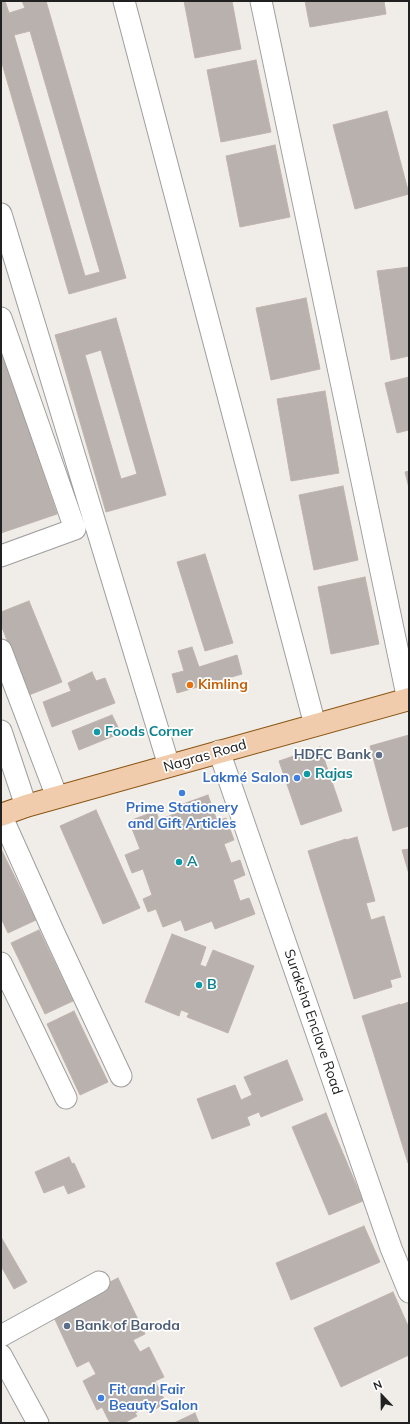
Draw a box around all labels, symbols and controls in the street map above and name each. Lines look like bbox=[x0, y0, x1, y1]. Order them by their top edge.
place label: Kimling bbox=[198, 677, 248, 693]
marker: Kimling bbox=[185, 680, 195, 690]
place label: Foods Corner bbox=[105, 724, 193, 740]
marker: Foods Corner bbox=[92, 727, 102, 737]
street label: Nagras Road bbox=[162, 736, 248, 776]
place label: HDFC Bank bbox=[294, 747, 371, 763]
marker: HDFC Bank bbox=[374, 750, 384, 760]
place label: Rajas bbox=[315, 766, 353, 782]
marker: Rajas bbox=[302, 769, 312, 779]
place label: Lakmé Salon bbox=[203, 770, 289, 786]
marker: Lakmé Salon bbox=[292, 773, 302, 783]
marker: Prime Stationery and Gift Articles bbox=[177, 788, 187, 798]
place label: Prime Stationery and Gift Articles bbox=[126, 800, 238, 832]
place label: A bbox=[187, 854, 197, 870]
marker: A bbox=[174, 857, 184, 867]
street label: Suraksha Enclave Road bbox=[280, 947, 346, 1097]
place label: B bbox=[207, 977, 217, 993]
marker: B bbox=[194, 980, 204, 990]
place label: Bank of Baroda bbox=[75, 1318, 180, 1334]
marker: Bank of Baroda bbox=[62, 1321, 72, 1331]
north arrow bbox=[362, 1376, 402, 1416]
text: N bbox=[371, 1377, 384, 1393]
place label: Fit and Fair Beauty Salon bbox=[109, 1382, 198, 1414]
marker: Fit and Fair Beauty Salon bbox=[96, 1393, 106, 1403]

